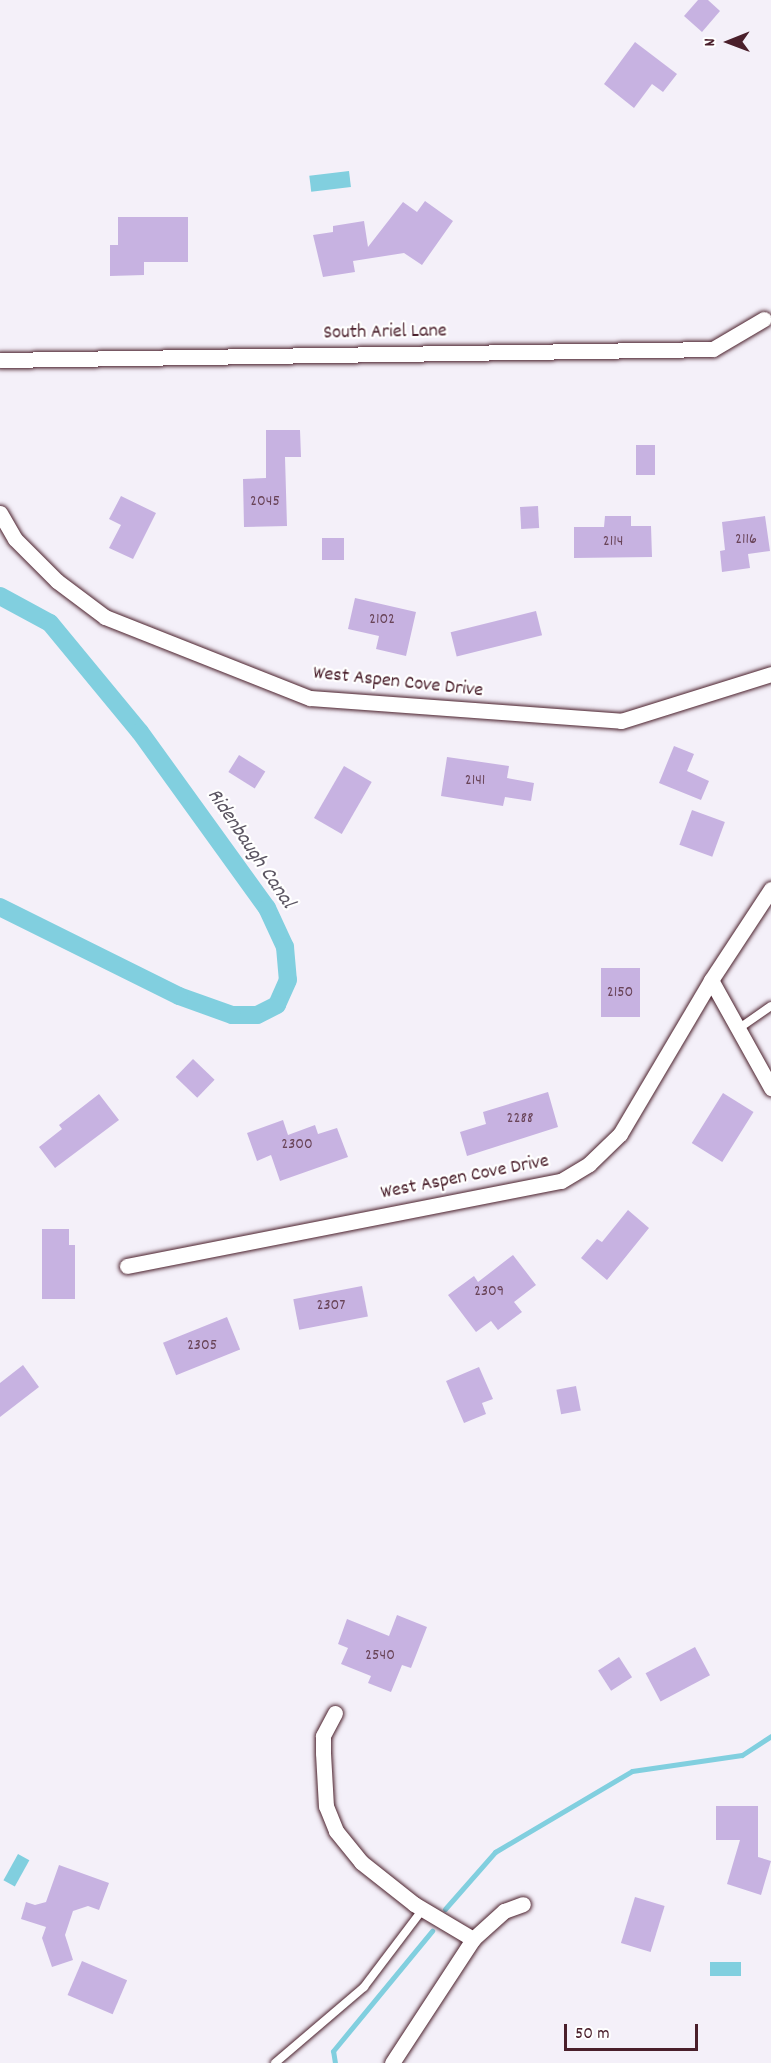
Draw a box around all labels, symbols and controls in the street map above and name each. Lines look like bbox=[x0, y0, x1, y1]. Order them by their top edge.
north arrow bbox=[699, 12, 759, 72]
text: N bbox=[699, 38, 722, 46]
street label: South Ariel Lane bbox=[323, 320, 447, 346]
house number: 2045 bbox=[250, 492, 280, 512]
house number: 2116 bbox=[735, 530, 757, 550]
house number: 2114 bbox=[603, 532, 623, 552]
house number: 2102 bbox=[369, 610, 395, 630]
street label: West Aspen Cove Drive bbox=[312, 662, 484, 704]
house number: 2141 bbox=[465, 771, 485, 791]
water label: Ridenbaugh Canal bbox=[201, 784, 299, 914]
house number: 2150 bbox=[607, 983, 633, 1003]
house number: 2288 bbox=[507, 1109, 533, 1129]
house number: 2300 bbox=[281, 1135, 313, 1155]
street label: West Aspen Cove Drive bbox=[379, 1150, 551, 1206]
house number: 2309 bbox=[474, 1282, 504, 1302]
house number: 2307 bbox=[317, 1296, 345, 1316]
house number: 2305 bbox=[187, 1336, 217, 1356]
house number: 2540 bbox=[365, 1646, 395, 1666]
scale bar bbox=[567, 2012, 700, 2050]
text: 50 m bbox=[575, 2022, 610, 2047]

